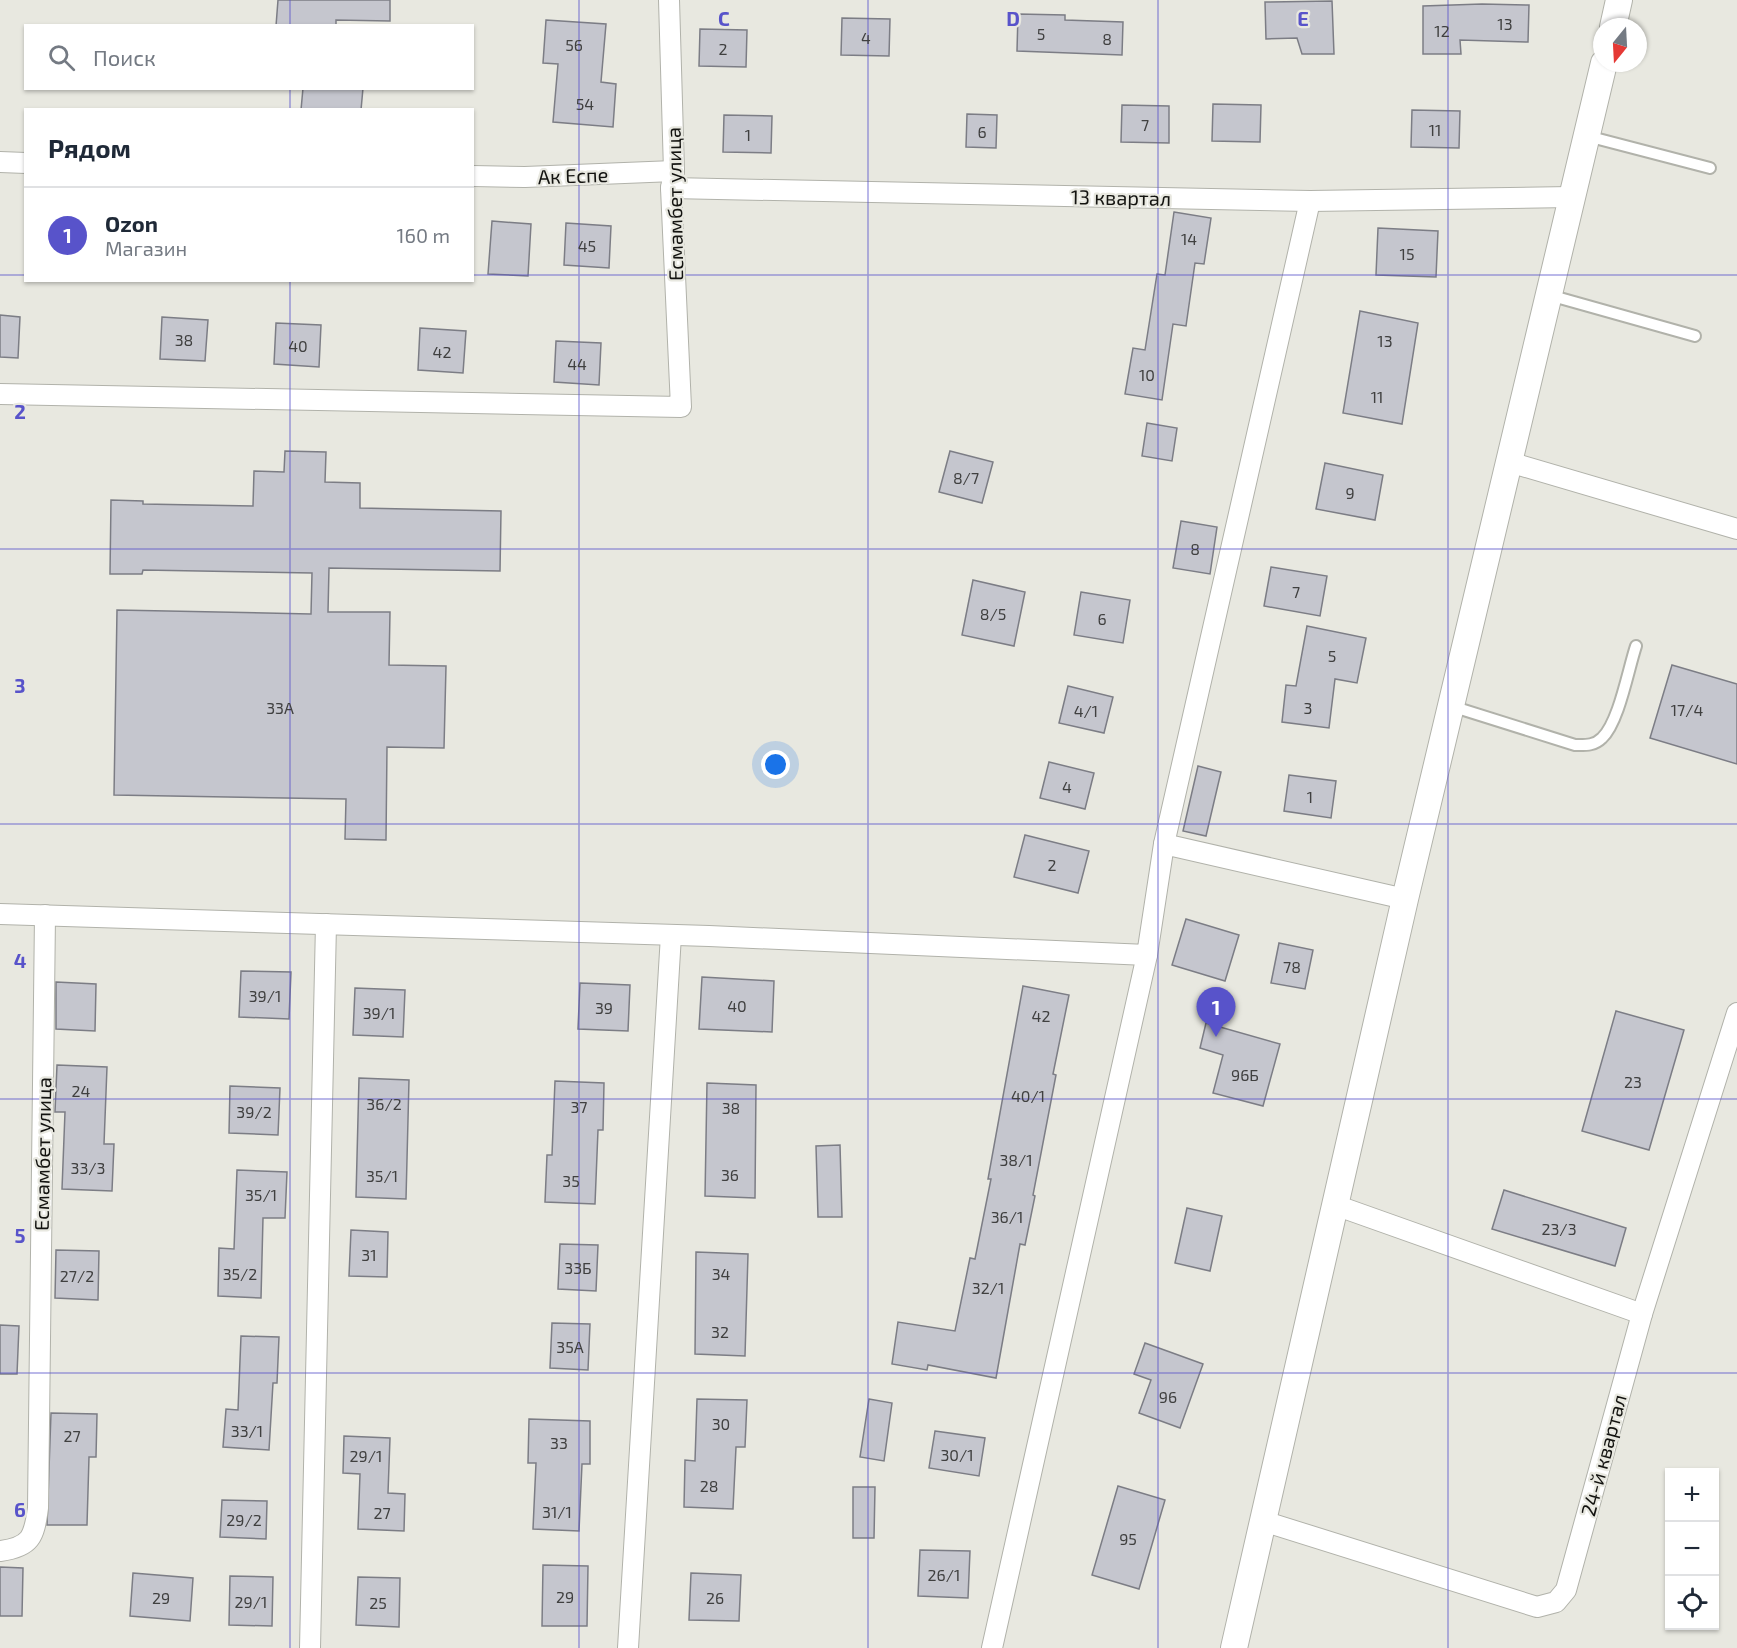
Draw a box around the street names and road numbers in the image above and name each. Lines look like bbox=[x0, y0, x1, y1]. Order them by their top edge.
street label: Есмамбет улица bbox=[661, 127, 688, 281]
street label: Ак Еспе bbox=[537, 162, 609, 188]
street label: 13 квартал bbox=[1071, 184, 1171, 210]
street label: Есмамбет улица bbox=[29, 1077, 56, 1231]
street label: 24-й квартал bbox=[1575, 1391, 1631, 1519]

